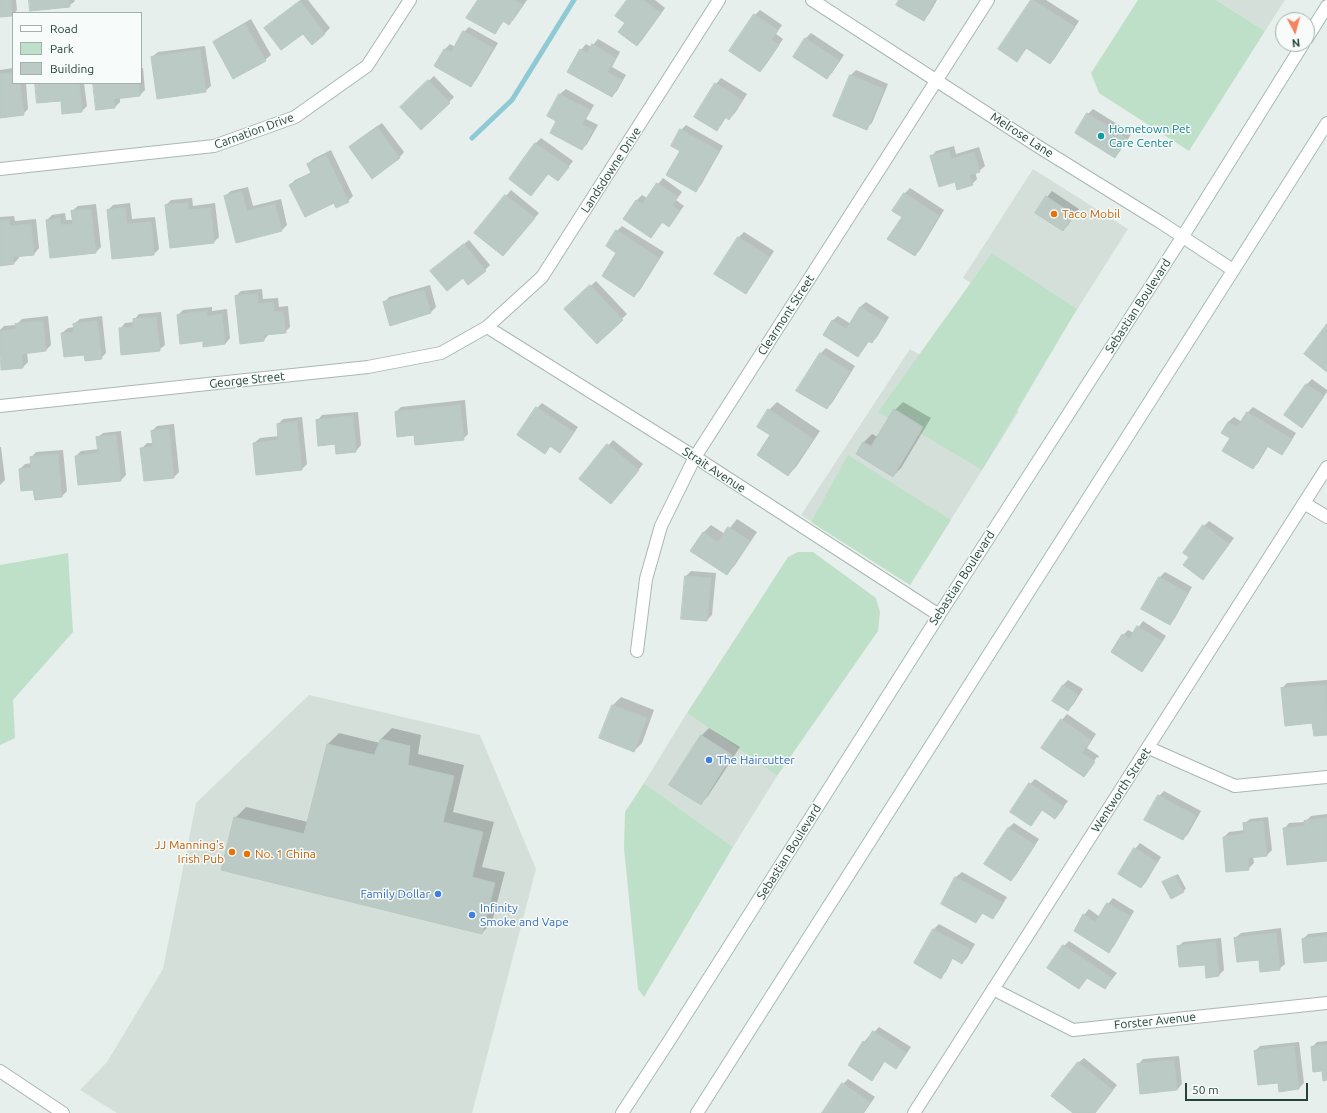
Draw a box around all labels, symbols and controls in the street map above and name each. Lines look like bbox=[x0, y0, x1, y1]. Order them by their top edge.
legend bbox=[12, 12, 142, 84]
north arrow bbox=[1275, 12, 1315, 52]
text: Road bbox=[50, 22, 78, 35]
text: N bbox=[1291, 37, 1301, 49]
text: Park bbox=[50, 42, 74, 55]
text: Building bbox=[50, 62, 94, 75]
street label: Melrose Lane bbox=[988, 109, 1056, 161]
street label: Carnation Drive bbox=[212, 110, 296, 152]
place label: Hometown Pet Care Center bbox=[1109, 122, 1190, 150]
street label: Landsdowne Drive bbox=[578, 124, 644, 216]
marker: Hometown Pet Care Center bbox=[1096, 131, 1106, 141]
place label: Taco Mobil bbox=[1062, 207, 1120, 221]
marker: Taco Mobil bbox=[1049, 209, 1059, 219]
street label: Sebastian Boulevard bbox=[1102, 256, 1174, 356]
street label: Clearmont Street bbox=[755, 272, 817, 358]
street label: George Street bbox=[208, 369, 286, 391]
street label: Strait Avenue bbox=[680, 444, 748, 496]
street label: Sebastian Boulevard bbox=[926, 528, 998, 628]
street label: Wentworth Street bbox=[1088, 745, 1154, 835]
place label: The Haircutter bbox=[717, 753, 795, 767]
marker: The Haircutter bbox=[704, 755, 714, 765]
street label: Sebastian Boulevard bbox=[754, 802, 824, 902]
place label: JJ Manning's Irish Pub bbox=[154, 838, 224, 866]
marker: JJ Manning's Irish Pub bbox=[227, 847, 237, 857]
place label: No. 1 China bbox=[255, 847, 316, 861]
marker: No. 1 China bbox=[242, 849, 252, 859]
place label: Family Dollar bbox=[361, 887, 430, 901]
marker: Family Dollar bbox=[433, 889, 443, 899]
place label: Infinity Smoke and Vape bbox=[480, 901, 569, 929]
marker: Infinity Smoke and Vape bbox=[467, 910, 477, 920]
street label: Forster Avenue bbox=[1113, 1010, 1197, 1032]
scale bar bbox=[1187, 1075, 1310, 1101]
text: 50 m bbox=[1192, 1083, 1219, 1096]

